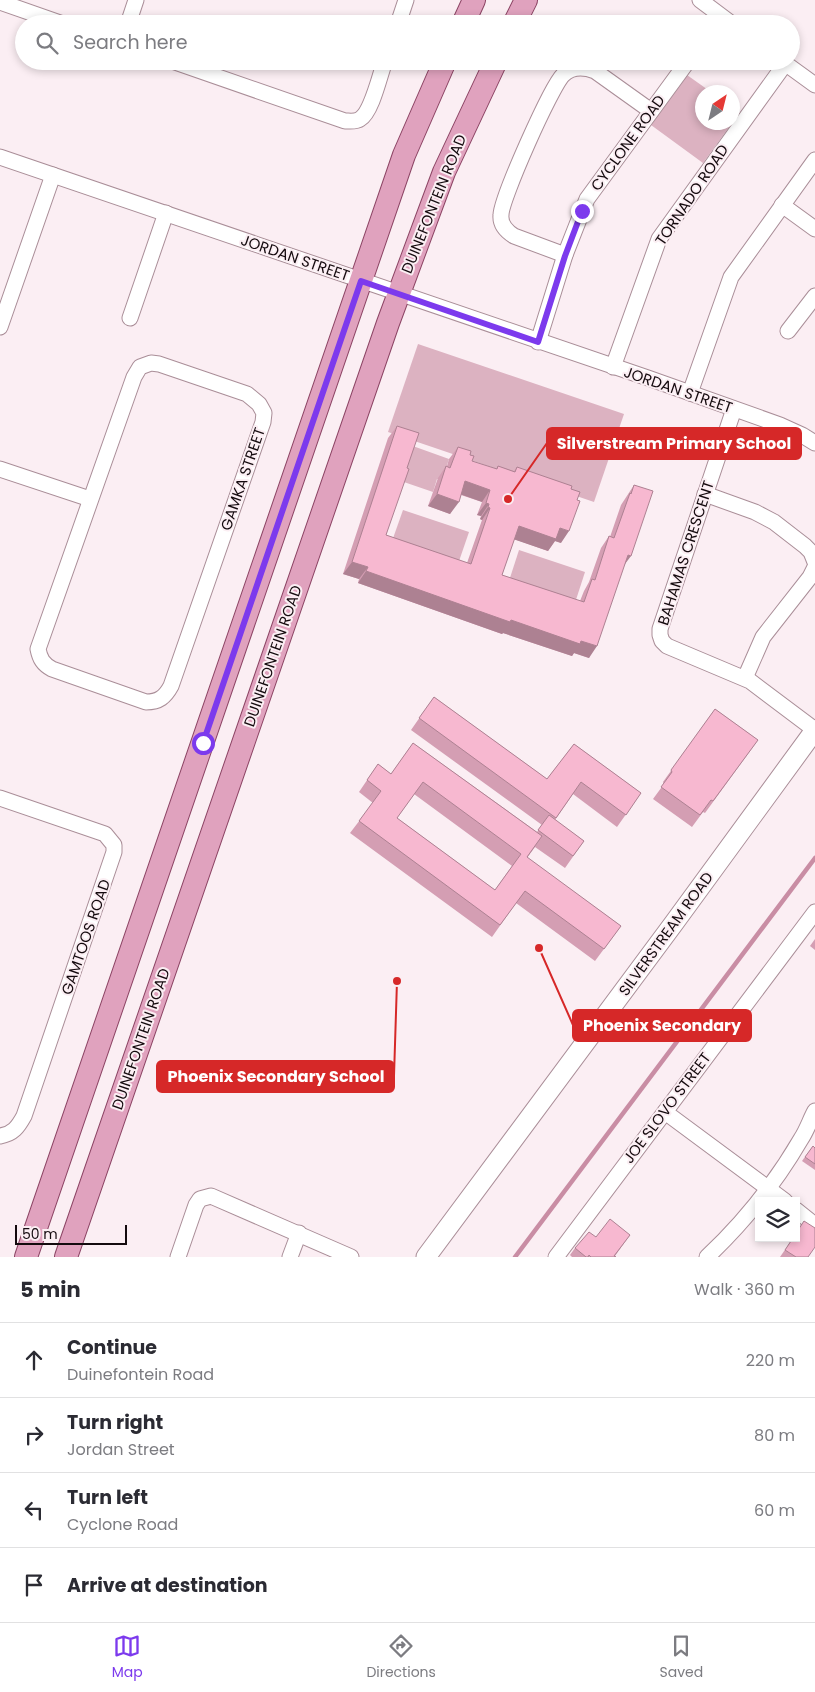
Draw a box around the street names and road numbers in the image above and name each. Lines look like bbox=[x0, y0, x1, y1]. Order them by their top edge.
street label: CYCLONE ROAD bbox=[586, 90, 670, 195]
street label: DUINEFONTEIN ROAD bbox=[396, 131, 471, 276]
street label: TORNADO ROAD bbox=[650, 140, 733, 249]
street label: JORDAN STREET bbox=[238, 229, 352, 286]
street label: JORDAN STREET bbox=[621, 361, 735, 418]
street label: GAMKA STREET bbox=[215, 425, 270, 533]
street label: BAHAMAS CRESCENT bbox=[652, 478, 719, 628]
street label: DUINEFONTEIN ROAD bbox=[238, 582, 307, 729]
street label: SILVERSTREAM ROAD bbox=[614, 868, 718, 1000]
street label: GAMTOOS ROAD bbox=[56, 876, 115, 997]
street label: DUINEFONTEIN ROAD bbox=[106, 965, 175, 1112]
street label: JOE SLOVO STREET bbox=[618, 1048, 715, 1168]

